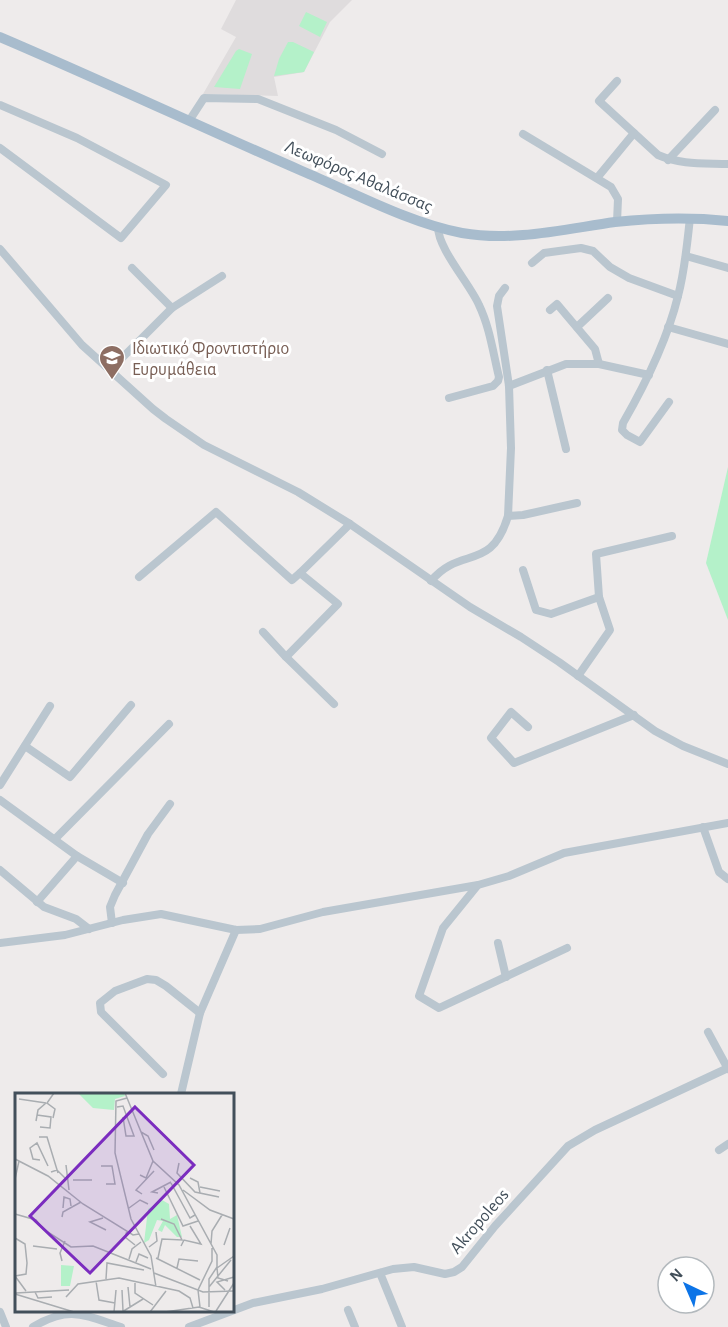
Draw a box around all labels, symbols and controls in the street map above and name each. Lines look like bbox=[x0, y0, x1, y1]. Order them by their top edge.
street label: Λεωφόρος Αθαλάσσας bbox=[282, 138, 435, 216]
place label: Ιδιωτικό Φροντιστήριο Ευρυμάθεια bbox=[132, 340, 289, 379]
school or university icon: Ιδιωτικό Φροντιστήριο Ευρυμάθεια bbox=[97, 343, 127, 381]
inset map bbox=[15, 1093, 234, 1312]
street label: Akropoleos bbox=[447, 1186, 513, 1258]
north arrow bbox=[656, 1255, 716, 1315]
text: N bbox=[667, 1265, 686, 1285]

